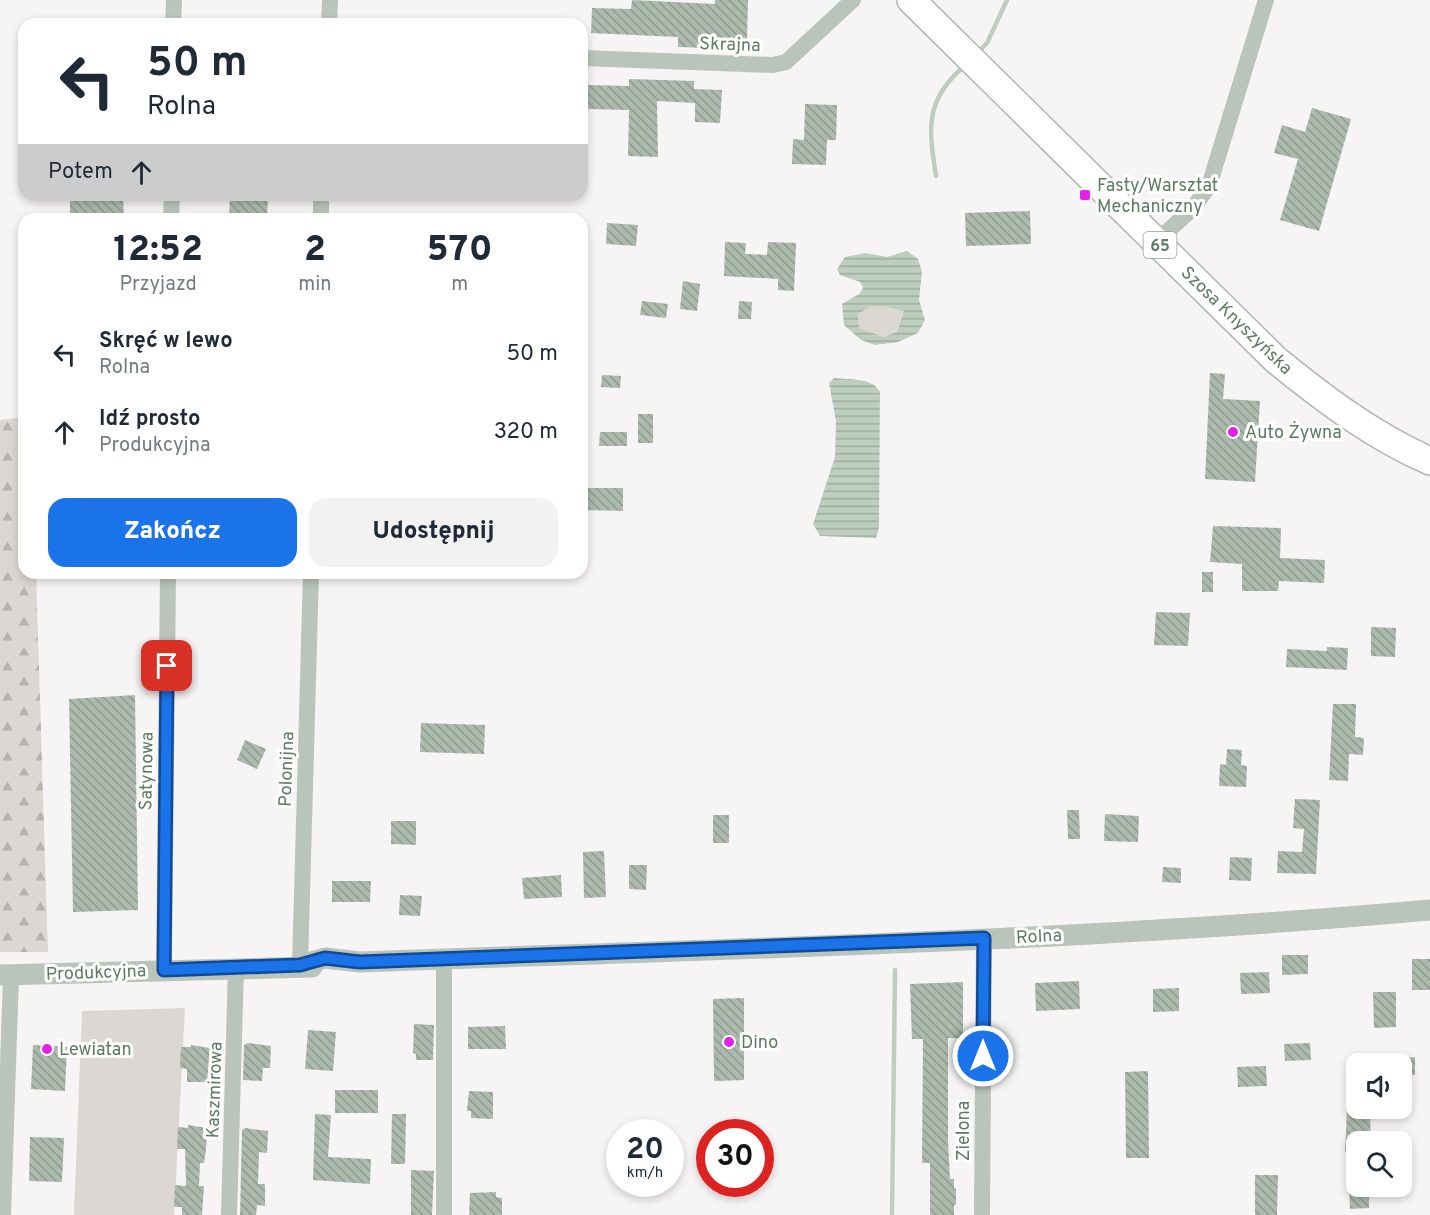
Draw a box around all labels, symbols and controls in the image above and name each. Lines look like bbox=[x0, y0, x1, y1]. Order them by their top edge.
street label: Skrajna bbox=[699, 33, 761, 58]
text: 50 m bbox=[147, 38, 248, 91]
icon: left bbox=[48, 42, 126, 120]
text: Rolna bbox=[147, 90, 216, 124]
icon: ahead bbox=[125, 156, 158, 189]
text: Potem bbox=[48, 159, 113, 186]
place label: Fasty/Warsztat Mechaniczny bbox=[1097, 175, 1218, 219]
marker: Fasty/Warsztat Mechaniczny bbox=[1078, 188, 1092, 202]
text: 12:52 bbox=[113, 228, 203, 274]
text: 2 bbox=[304, 228, 326, 274]
text: 570 bbox=[427, 228, 493, 274]
road number: 65 bbox=[1144, 232, 1176, 258]
street label: Szosa Knyszyńska bbox=[1175, 262, 1297, 380]
text: Przyjazd bbox=[119, 272, 197, 298]
text: min bbox=[298, 272, 332, 298]
text: m bbox=[451, 272, 468, 298]
text: Skręć w lewo bbox=[99, 328, 233, 355]
icon: left bbox=[48, 338, 81, 371]
text: 50 m bbox=[506, 341, 558, 368]
text: Rolna bbox=[99, 355, 150, 381]
text: Idź prosto bbox=[99, 406, 201, 433]
icon: ahead bbox=[48, 416, 81, 449]
text: 320 m bbox=[494, 419, 558, 446]
place label: Auto Żywna bbox=[1245, 420, 1342, 445]
marker: Auto Żywna bbox=[1226, 425, 1240, 439]
text: Produkcyjna bbox=[99, 433, 211, 459]
button: Zakończ bbox=[48, 498, 297, 567]
button: Udostępnij bbox=[309, 498, 558, 567]
pin bbox=[141, 640, 192, 691]
icon: arrive bbox=[150, 649, 183, 682]
street label: Polonijna bbox=[275, 731, 300, 807]
street label: Satynowa bbox=[135, 732, 160, 811]
street label: Rolna bbox=[1016, 925, 1063, 950]
street label: Produkcyjna bbox=[45, 960, 147, 987]
position arrow bbox=[951, 1024, 1015, 1088]
place label: Dino bbox=[741, 1032, 778, 1055]
marker: Dino bbox=[722, 1035, 736, 1049]
place label: Lewiatan bbox=[59, 1039, 132, 1062]
street label: Kaszmirowa bbox=[202, 1041, 229, 1139]
marker: Lewiatan bbox=[40, 1042, 54, 1056]
map controls bbox=[1346, 1053, 1412, 1197]
button: sound bbox=[1346, 1053, 1412, 1119]
street label: Zielona bbox=[953, 1101, 976, 1161]
speed limit sign: 30 bbox=[696, 1119, 774, 1197]
button: search bbox=[1346, 1131, 1412, 1197]
text: 20 bbox=[626, 1132, 664, 1169]
text: km/h bbox=[627, 1164, 663, 1183]

